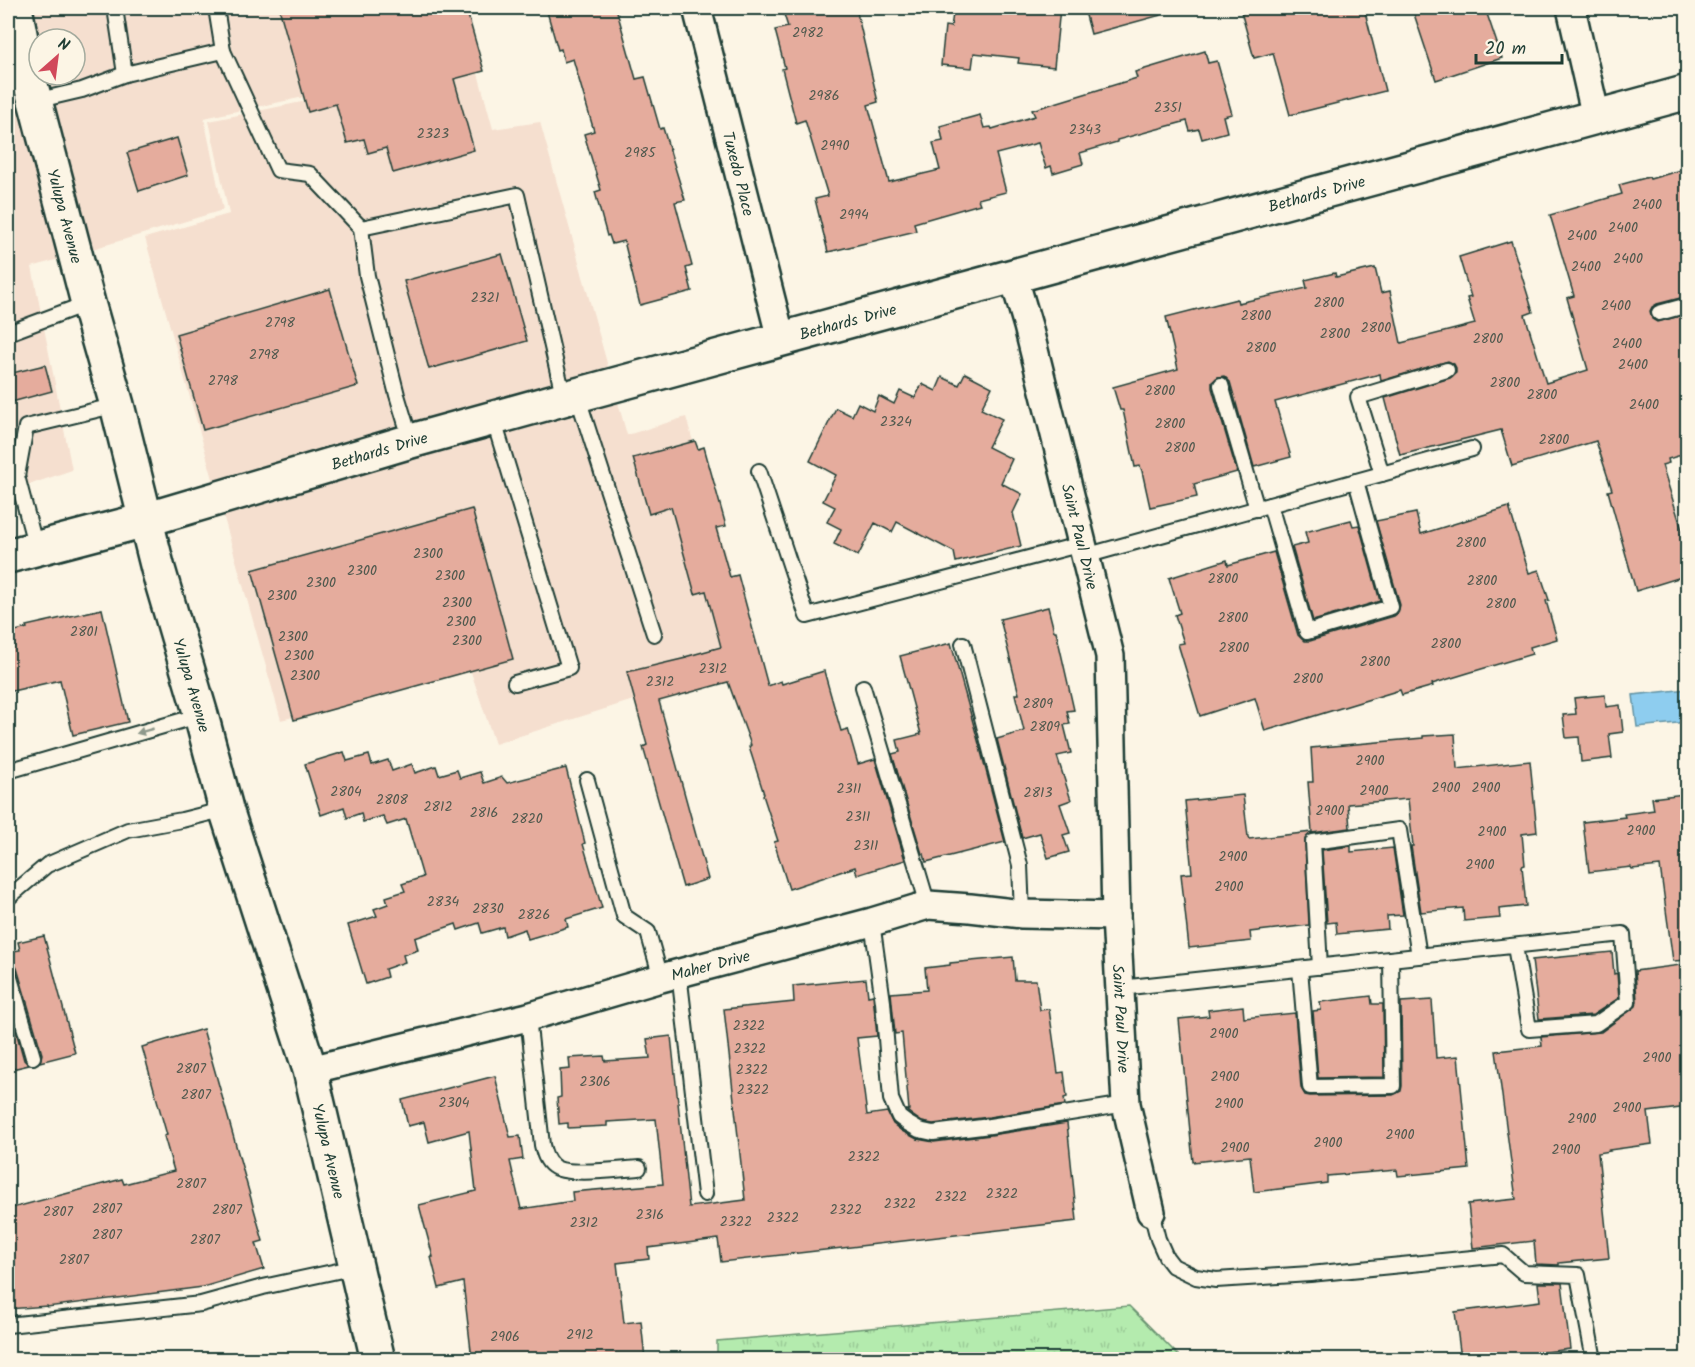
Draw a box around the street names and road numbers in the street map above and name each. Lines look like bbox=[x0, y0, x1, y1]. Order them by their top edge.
street label: Tuxedo Place bbox=[715, 129, 760, 219]
street label: Yulupa Avenue bbox=[39, 166, 88, 267]
street label: Bethards Drive bbox=[1266, 170, 1368, 220]
street label: Bethards Drive bbox=[797, 297, 899, 348]
street label: Bethards Drive bbox=[328, 426, 431, 478]
street label: Saint Paul Drive bbox=[1054, 481, 1104, 593]
street label: Yulupa Avenue bbox=[165, 635, 216, 735]
street label: Maher Drive bbox=[668, 944, 753, 989]
street label: Saint Paul Drive bbox=[1105, 964, 1135, 1074]
street label: Yulupa Avenue bbox=[304, 1101, 351, 1202]

